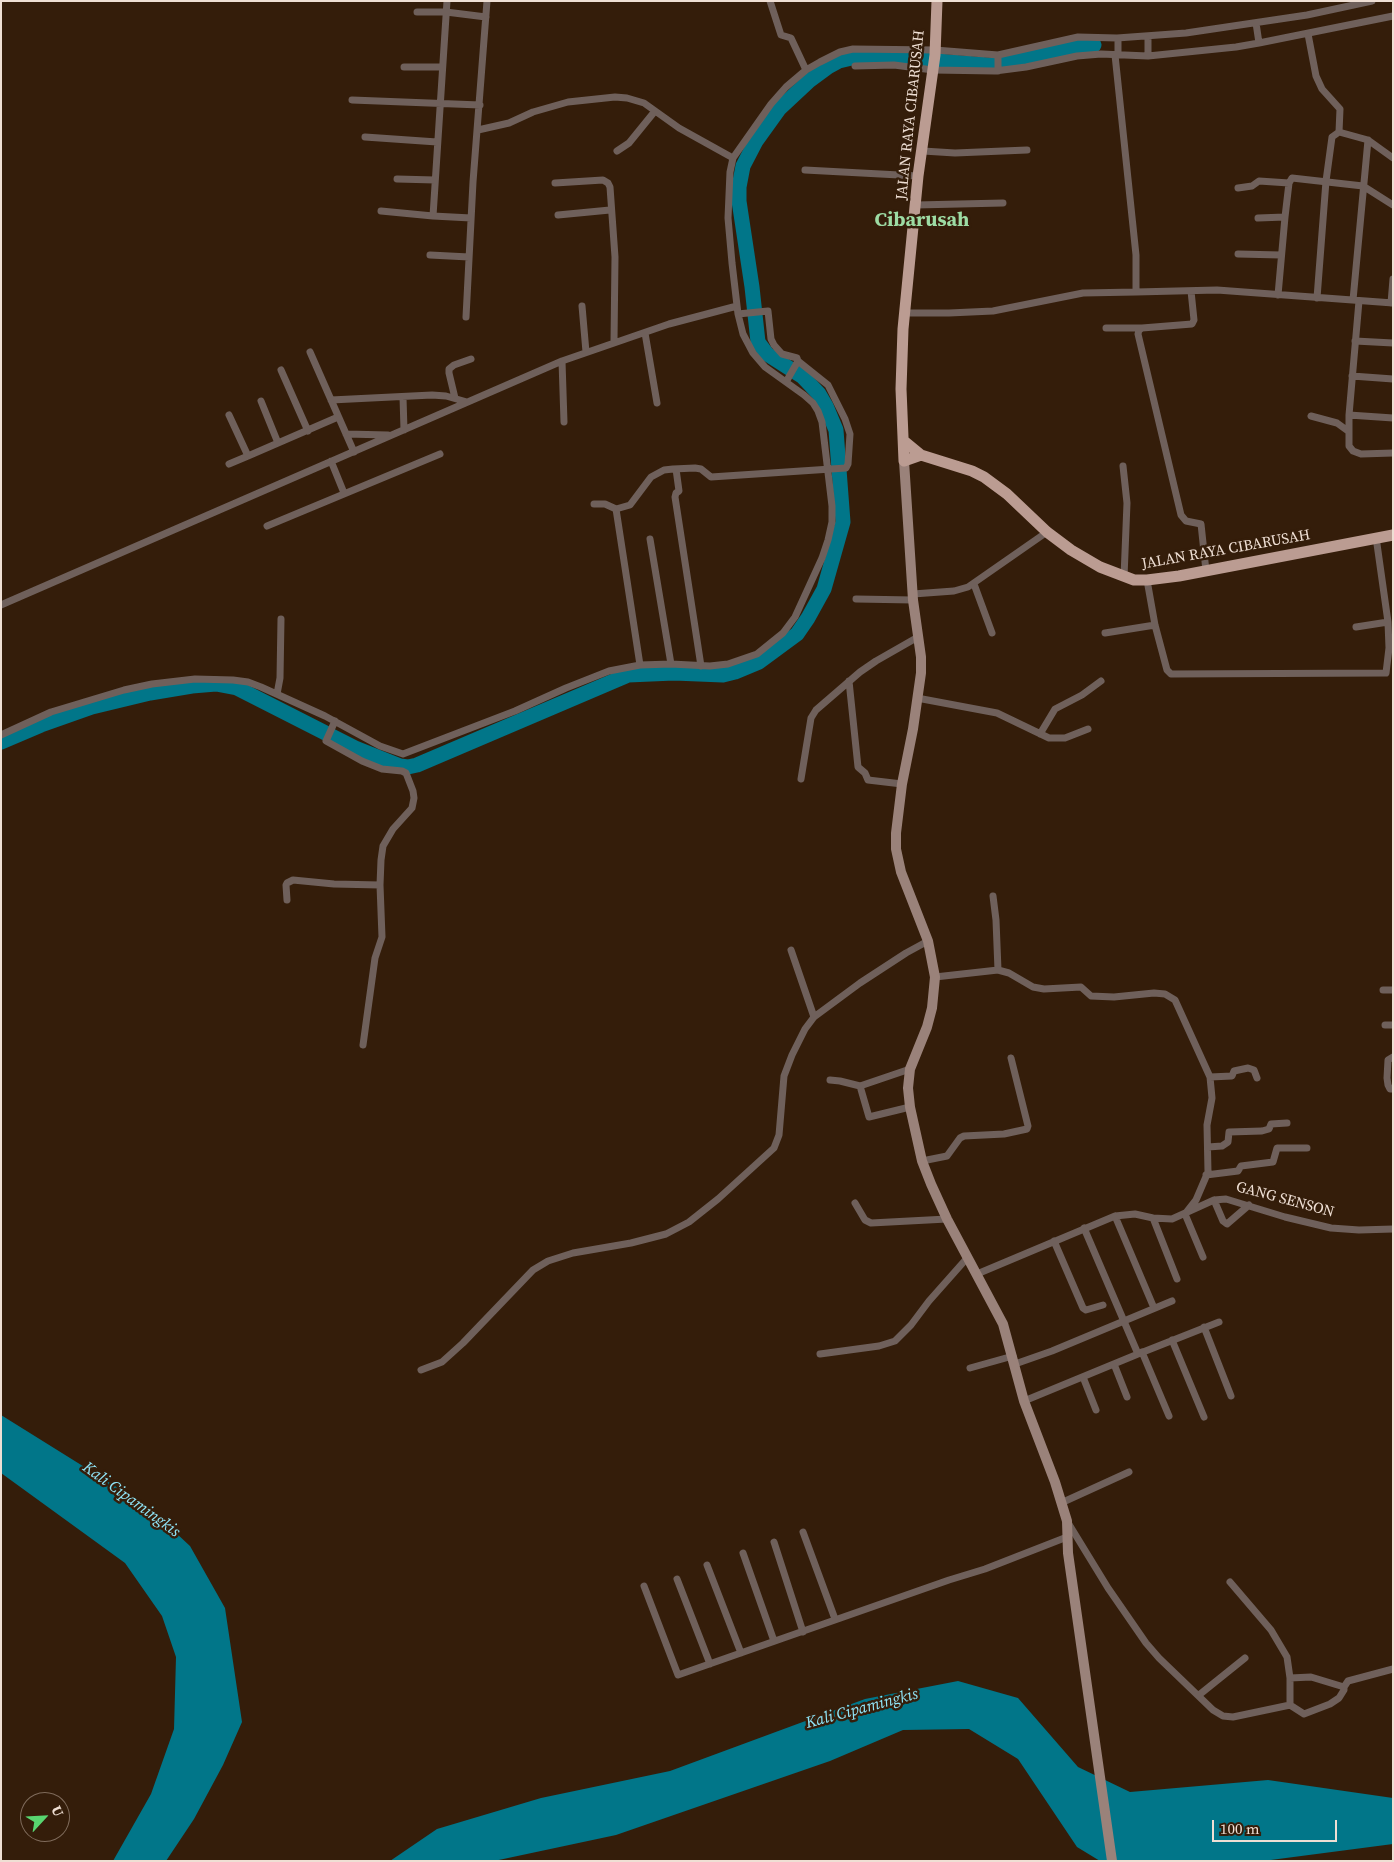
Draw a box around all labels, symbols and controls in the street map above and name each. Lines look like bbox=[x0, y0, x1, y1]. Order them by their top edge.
street label: JALAN RAYA CIBARUSAH bbox=[893, 29, 929, 201]
district label: Cibarusah bbox=[875, 209, 969, 233]
street label: JALAN RAYA CIBARUSAH bbox=[1140, 526, 1312, 574]
street label: GANG SENSON bbox=[1234, 1178, 1336, 1222]
water label: Kali Cipamingkis bbox=[79, 1458, 183, 1542]
water label: Kali Cipamingkis bbox=[804, 1685, 920, 1733]
north arrow bbox=[20, 1792, 70, 1842]
text: U bbox=[46, 1802, 69, 1820]
scale bar bbox=[1214, 1810, 1339, 1842]
text: 100 m bbox=[1220, 1818, 1260, 1839]

